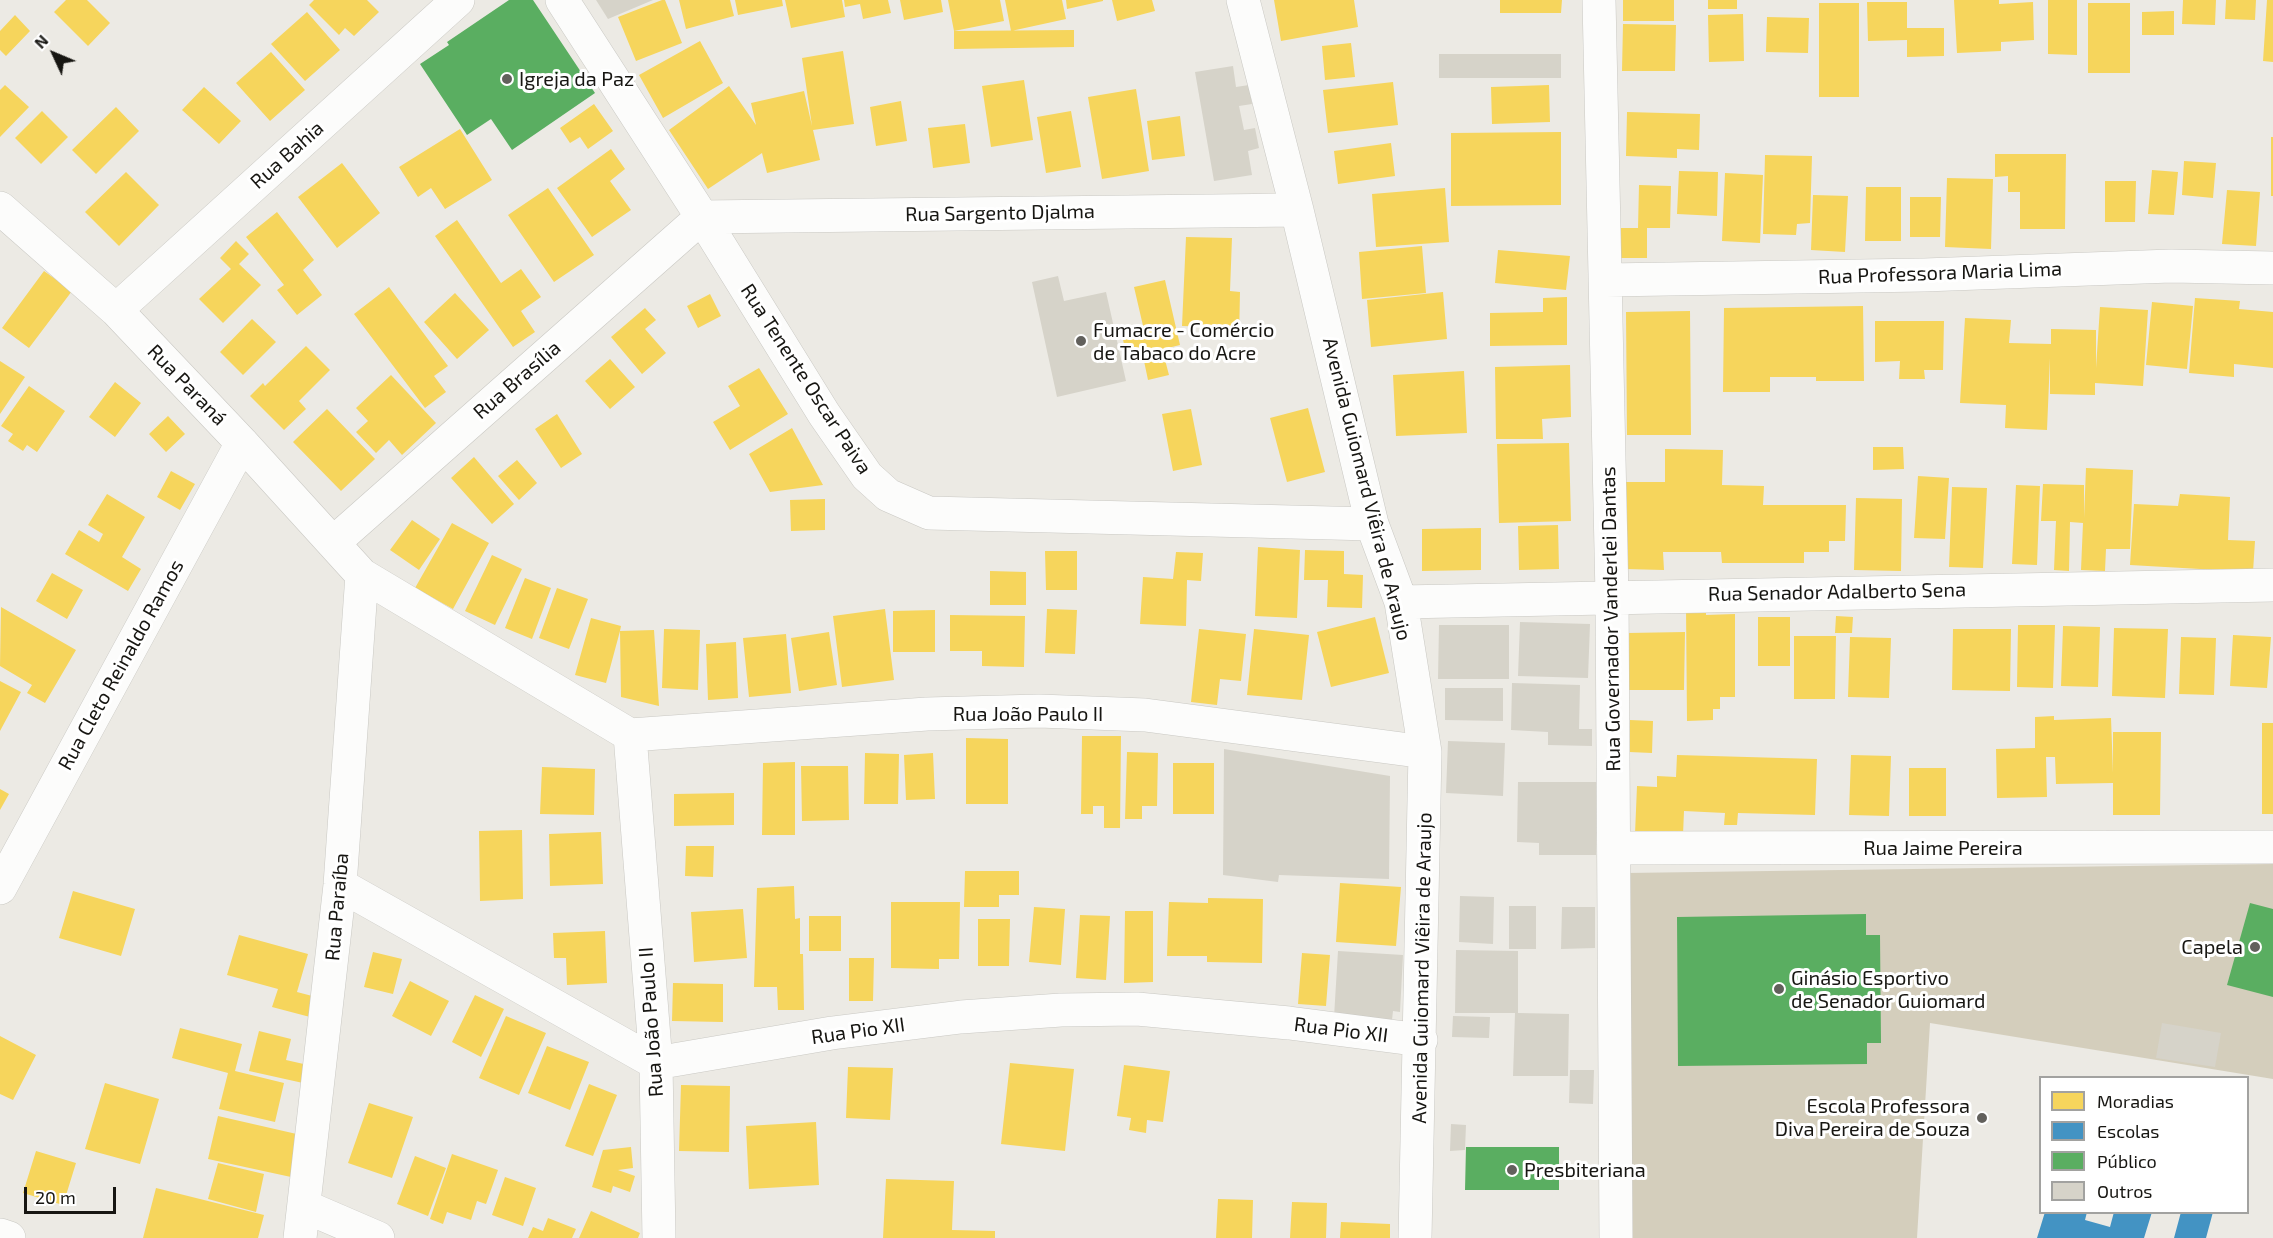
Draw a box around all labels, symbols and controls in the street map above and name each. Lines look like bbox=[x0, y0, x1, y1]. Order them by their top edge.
north arrow bbox=[24, 24, 84, 84]
text: N bbox=[30, 30, 52, 52]
place label: Igreja da Paz bbox=[519, 67, 634, 91]
marker: Igreja da Paz bbox=[500, 72, 514, 86]
street label: Rua Bahia bbox=[245, 116, 329, 194]
street label: Rua Sargento Djalma bbox=[905, 199, 1095, 227]
street label: Rua Professora Maria Lima bbox=[1818, 257, 2062, 289]
street label: Rua Tenente Oscar Paiva bbox=[735, 279, 877, 479]
place label: Fumacre - Comércio de Tabaco do Acre bbox=[1093, 318, 1274, 365]
marker: Fumacre - Comércio de Tabaco do Acre bbox=[1074, 334, 1088, 348]
street label: Avenida Guiomard Viêira de Araujo bbox=[1318, 335, 1416, 643]
street label: Rua Brasília bbox=[469, 336, 565, 424]
street label: Rua Paraná bbox=[142, 339, 232, 431]
street label: Rua Governador Vanderlei Dantas bbox=[1596, 466, 1626, 772]
street label: Rua Cleto Reinaldo Ramos bbox=[53, 556, 189, 774]
street label: Rua Senador Adalberto Sena bbox=[1708, 578, 1966, 606]
street label: Rua João Paulo II bbox=[953, 702, 1103, 726]
street label: Avenida Guiomard Viêira de Araujo bbox=[1407, 812, 1437, 1124]
street label: Rua Jaime Pereira bbox=[1863, 836, 2023, 860]
street label: Rua Paraíba bbox=[320, 852, 354, 962]
place label: Capela bbox=[2181, 935, 2243, 959]
marker: Capela bbox=[2248, 940, 2262, 954]
street label: Rua João Paulo II bbox=[634, 946, 668, 1098]
place label: Ginásio Esportivo de Senador Guiomard bbox=[1791, 966, 1986, 1013]
marker: Ginásio Esportivo de Senador Guiomard bbox=[1772, 982, 1786, 996]
street label: Rua Pio XII bbox=[1293, 1012, 1389, 1048]
street label: Rua Pio XII bbox=[810, 1013, 906, 1049]
legend bbox=[2039, 1076, 2249, 1214]
text: Moradias bbox=[2097, 1090, 2174, 1112]
place label: Escola Professora Diva Pereira de Souza bbox=[1775, 1094, 1970, 1141]
marker: Escola Professora Diva Pereira de Souza bbox=[1975, 1111, 1989, 1125]
text: Escolas bbox=[2097, 1120, 2159, 1142]
text: Público bbox=[2097, 1150, 2157, 1172]
place label: Presbiteriana bbox=[1524, 1158, 1646, 1182]
marker: Presbiteriana bbox=[1505, 1163, 1519, 1177]
scale bar bbox=[27, 1175, 118, 1213]
text: Outros bbox=[2097, 1180, 2153, 1202]
text: 20 m bbox=[35, 1186, 76, 1208]

